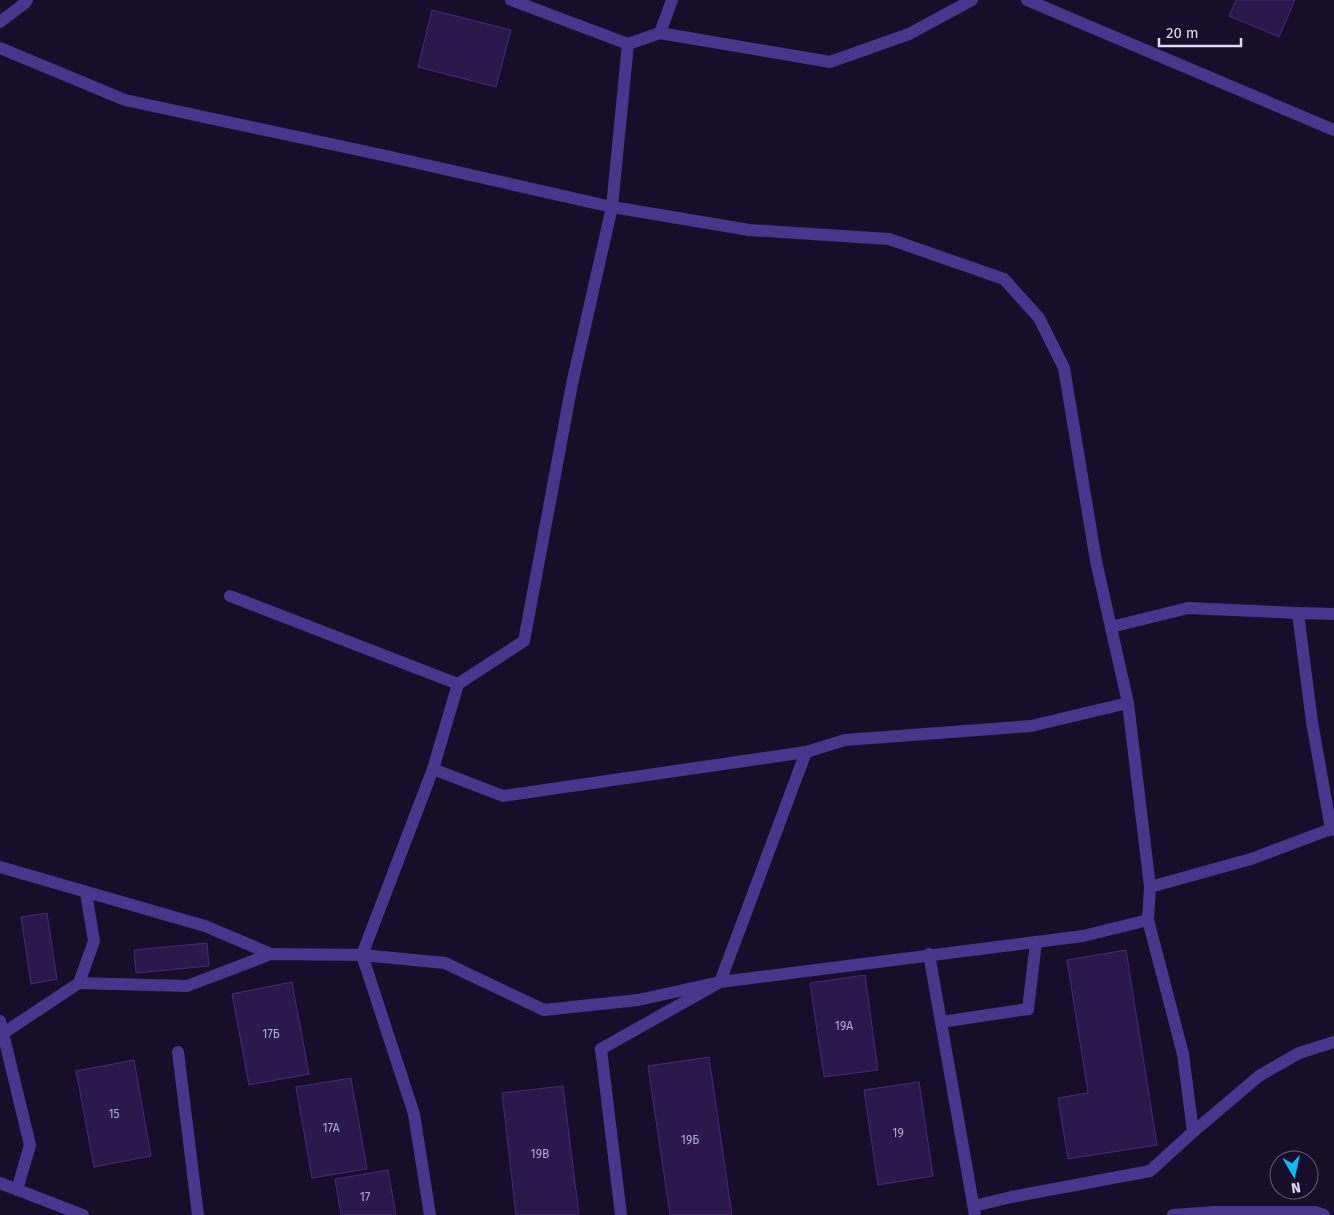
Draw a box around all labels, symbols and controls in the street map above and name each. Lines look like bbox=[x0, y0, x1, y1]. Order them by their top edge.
scale bar bbox=[1159, 15, 1242, 47]
text: 20 m bbox=[1166, 24, 1199, 42]
house number: 19А bbox=[835, 1019, 853, 1033]
house number: 17Б bbox=[262, 1027, 280, 1041]
house number: 15 bbox=[108, 1107, 120, 1121]
house number: 17А bbox=[322, 1121, 340, 1135]
house number: 19 bbox=[892, 1126, 904, 1140]
house number: 19Б bbox=[681, 1133, 699, 1147]
house number: 19В bbox=[531, 1147, 549, 1161]
north arrow bbox=[1269, 1150, 1319, 1200]
text: N bbox=[1290, 1178, 1302, 1196]
house number: 17 bbox=[360, 1190, 370, 1204]

